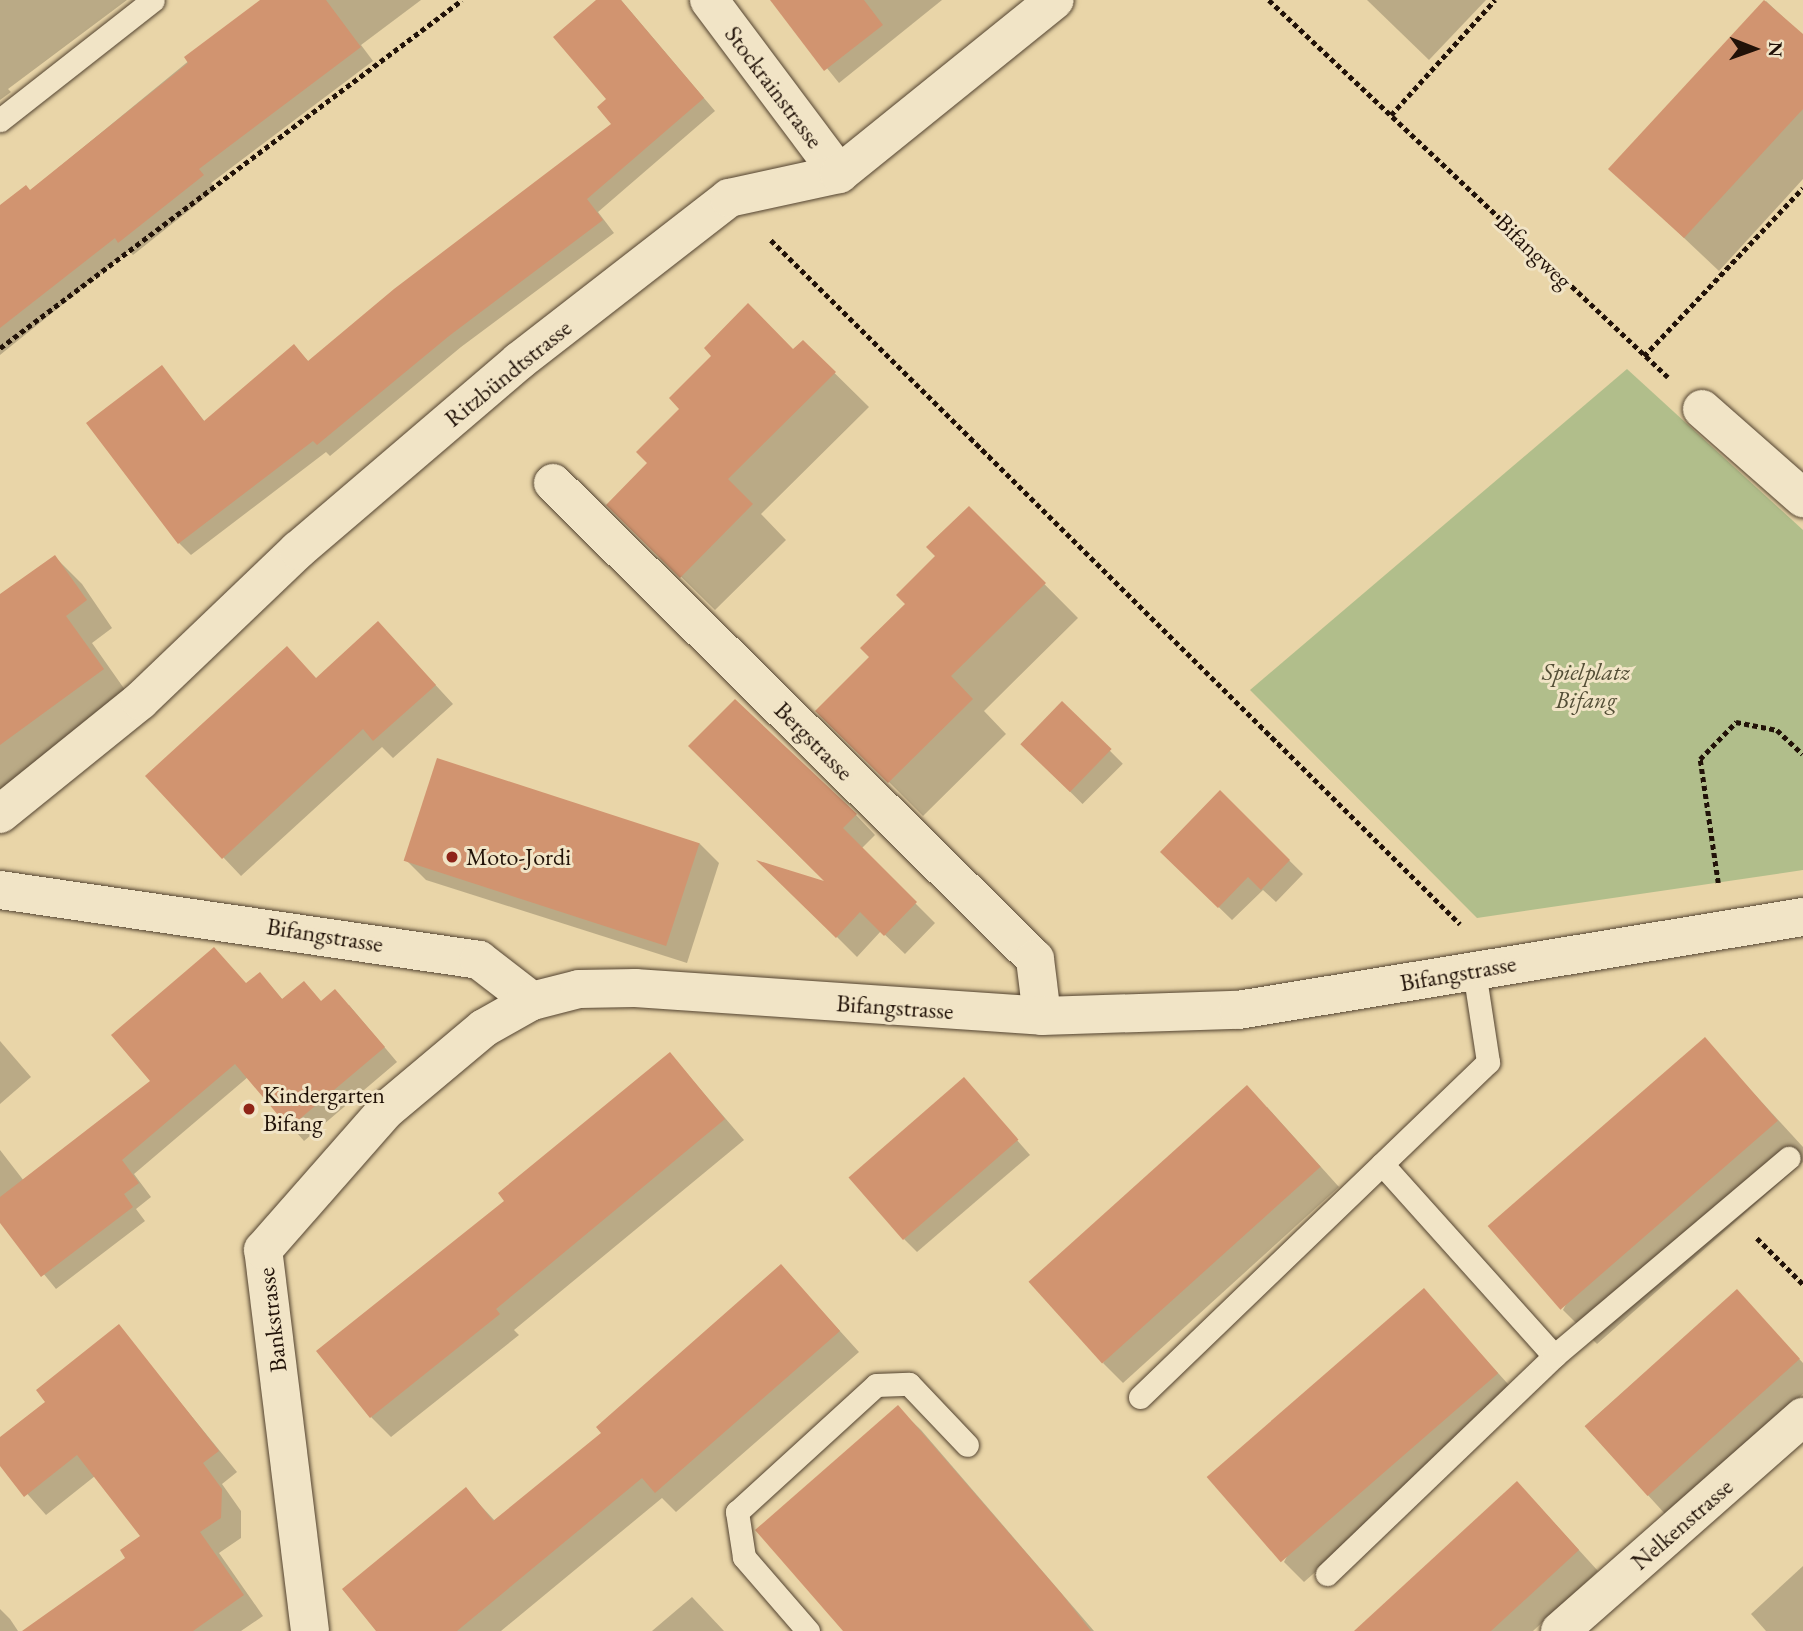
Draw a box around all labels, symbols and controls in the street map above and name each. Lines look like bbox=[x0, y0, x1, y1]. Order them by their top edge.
north arrow bbox=[1719, 14, 1789, 84]
street label: Stockrainstrasse bbox=[719, 20, 829, 154]
text: N bbox=[1763, 41, 1788, 57]
street label: Bifangweg bbox=[1490, 208, 1578, 294]
street label: Ritzbündtstrasse bbox=[439, 313, 577, 433]
park label: Spielplatz Bifang bbox=[1542, 658, 1630, 714]
street label: Bergstrasse bbox=[769, 696, 859, 786]
place label: Moto-Jordi bbox=[466, 843, 571, 871]
marker: Moto-Jordi bbox=[444, 849, 460, 865]
street label: Bifangstrasse bbox=[265, 912, 385, 958]
street label: Bifangstrasse bbox=[1398, 949, 1518, 997]
street label: Bifangstrasse bbox=[835, 989, 955, 1025]
place label: Kindergarten Bifang bbox=[263, 1081, 385, 1137]
marker: Kindergarten Bifang bbox=[241, 1101, 257, 1117]
street label: Bankstrasse bbox=[251, 1266, 293, 1374]
street label: Nelkenstrasse bbox=[1625, 1472, 1739, 1576]

